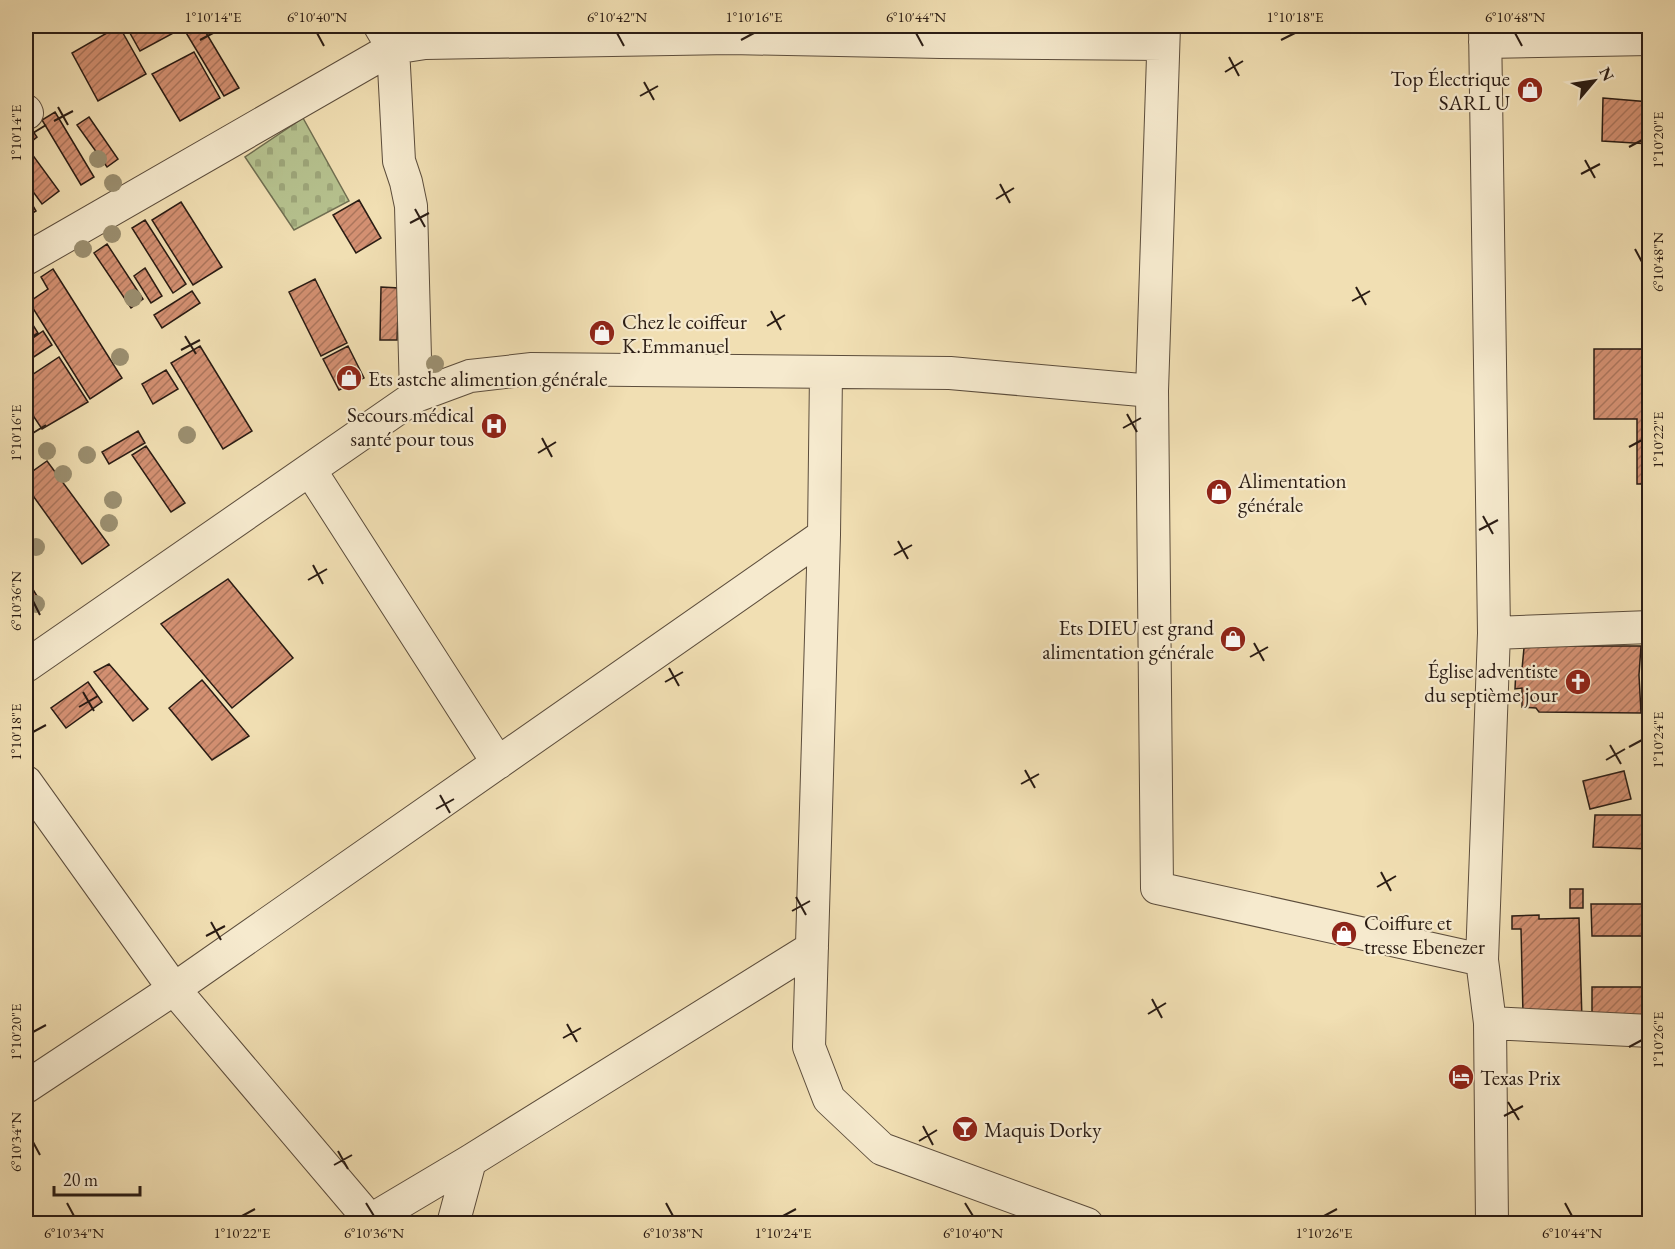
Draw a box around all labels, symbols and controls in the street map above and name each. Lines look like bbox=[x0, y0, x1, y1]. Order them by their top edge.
text: 1°10'14"E bbox=[185, 7, 242, 26]
text: 6°10'40"N bbox=[287, 7, 347, 26]
text: 6°10'42"N bbox=[587, 7, 647, 26]
text: 1°10'16"E bbox=[726, 7, 783, 26]
text: 6°10'44"N bbox=[886, 7, 946, 26]
text: 1°10'18"E bbox=[1267, 7, 1324, 26]
text: 6°10'48"N bbox=[1485, 7, 1545, 26]
north arrow bbox=[1564, 51, 1624, 111]
text: N bbox=[1594, 63, 1619, 85]
place label: Top Électrique SARL U bbox=[1390, 65, 1510, 116]
shop icon: Top Électrique SARL U bbox=[1515, 75, 1545, 105]
text: 1°10'14"E bbox=[6, 104, 25, 161]
text: 1°10'20"E bbox=[1648, 111, 1667, 168]
text: 6°10'48"N bbox=[1648, 232, 1667, 292]
place label: Chez le coiffeur K.Emmanuel bbox=[622, 308, 747, 359]
shop icon: Chez le coiffeur K.Emmanuel bbox=[587, 318, 617, 348]
shop icon: Ets astche alimention générale bbox=[334, 363, 364, 393]
place label: Ets astche alimention générale bbox=[368, 365, 607, 392]
place label: Secours médical santé pour tous bbox=[347, 401, 474, 452]
text: 1°10'16"E bbox=[6, 404, 25, 461]
hospital icon: Secours médical santé pour tous bbox=[479, 411, 509, 441]
text: 1°10'22"E bbox=[1648, 411, 1667, 468]
place label: Alimentation générale bbox=[1237, 467, 1347, 518]
shop icon: Alimentation générale bbox=[1204, 477, 1234, 507]
text: 6°10'36"N bbox=[6, 571, 25, 631]
place label: Ets DIEU est grand alimentation générale bbox=[1042, 614, 1214, 665]
shop icon: Ets DIEU est grand alimentation générale bbox=[1218, 624, 1248, 654]
place label: Église adventiste du septième jour bbox=[1424, 657, 1558, 708]
church icon: Église adventiste du septième jour bbox=[1563, 667, 1593, 697]
text: 1°10'18"E bbox=[6, 703, 25, 760]
text: 1°10'24"E bbox=[1648, 711, 1667, 768]
place label: Coiffure et tresse Ebenezer bbox=[1364, 909, 1485, 960]
shop icon: Coiffure et tresse Ebenezer bbox=[1329, 919, 1359, 949]
text: 1°10'20"E bbox=[6, 1003, 25, 1060]
text: 1°10'26"E bbox=[1648, 1011, 1667, 1068]
hotel icon: Texas Prix bbox=[1446, 1062, 1476, 1092]
place label: Texas Prix bbox=[1480, 1064, 1561, 1091]
text: 6°10'34"N bbox=[6, 1112, 25, 1172]
bar icon: Maquis Dorky bbox=[950, 1114, 980, 1144]
place label: Maquis Dorky bbox=[984, 1116, 1102, 1143]
scale bar bbox=[54, 1159, 140, 1197]
text: 20 m bbox=[63, 1168, 98, 1191]
text: 6°10'34"N bbox=[44, 1223, 104, 1242]
text: 1°10'22"E bbox=[214, 1223, 271, 1242]
text: 6°10'36"N bbox=[344, 1223, 404, 1242]
text: 6°10'38"N bbox=[643, 1223, 703, 1242]
text: 1°10'24"E bbox=[755, 1223, 812, 1242]
text: 6°10'40"N bbox=[943, 1223, 1003, 1242]
text: 1°10'26"E bbox=[1296, 1223, 1353, 1242]
text: 6°10'44"N bbox=[1542, 1223, 1602, 1242]

